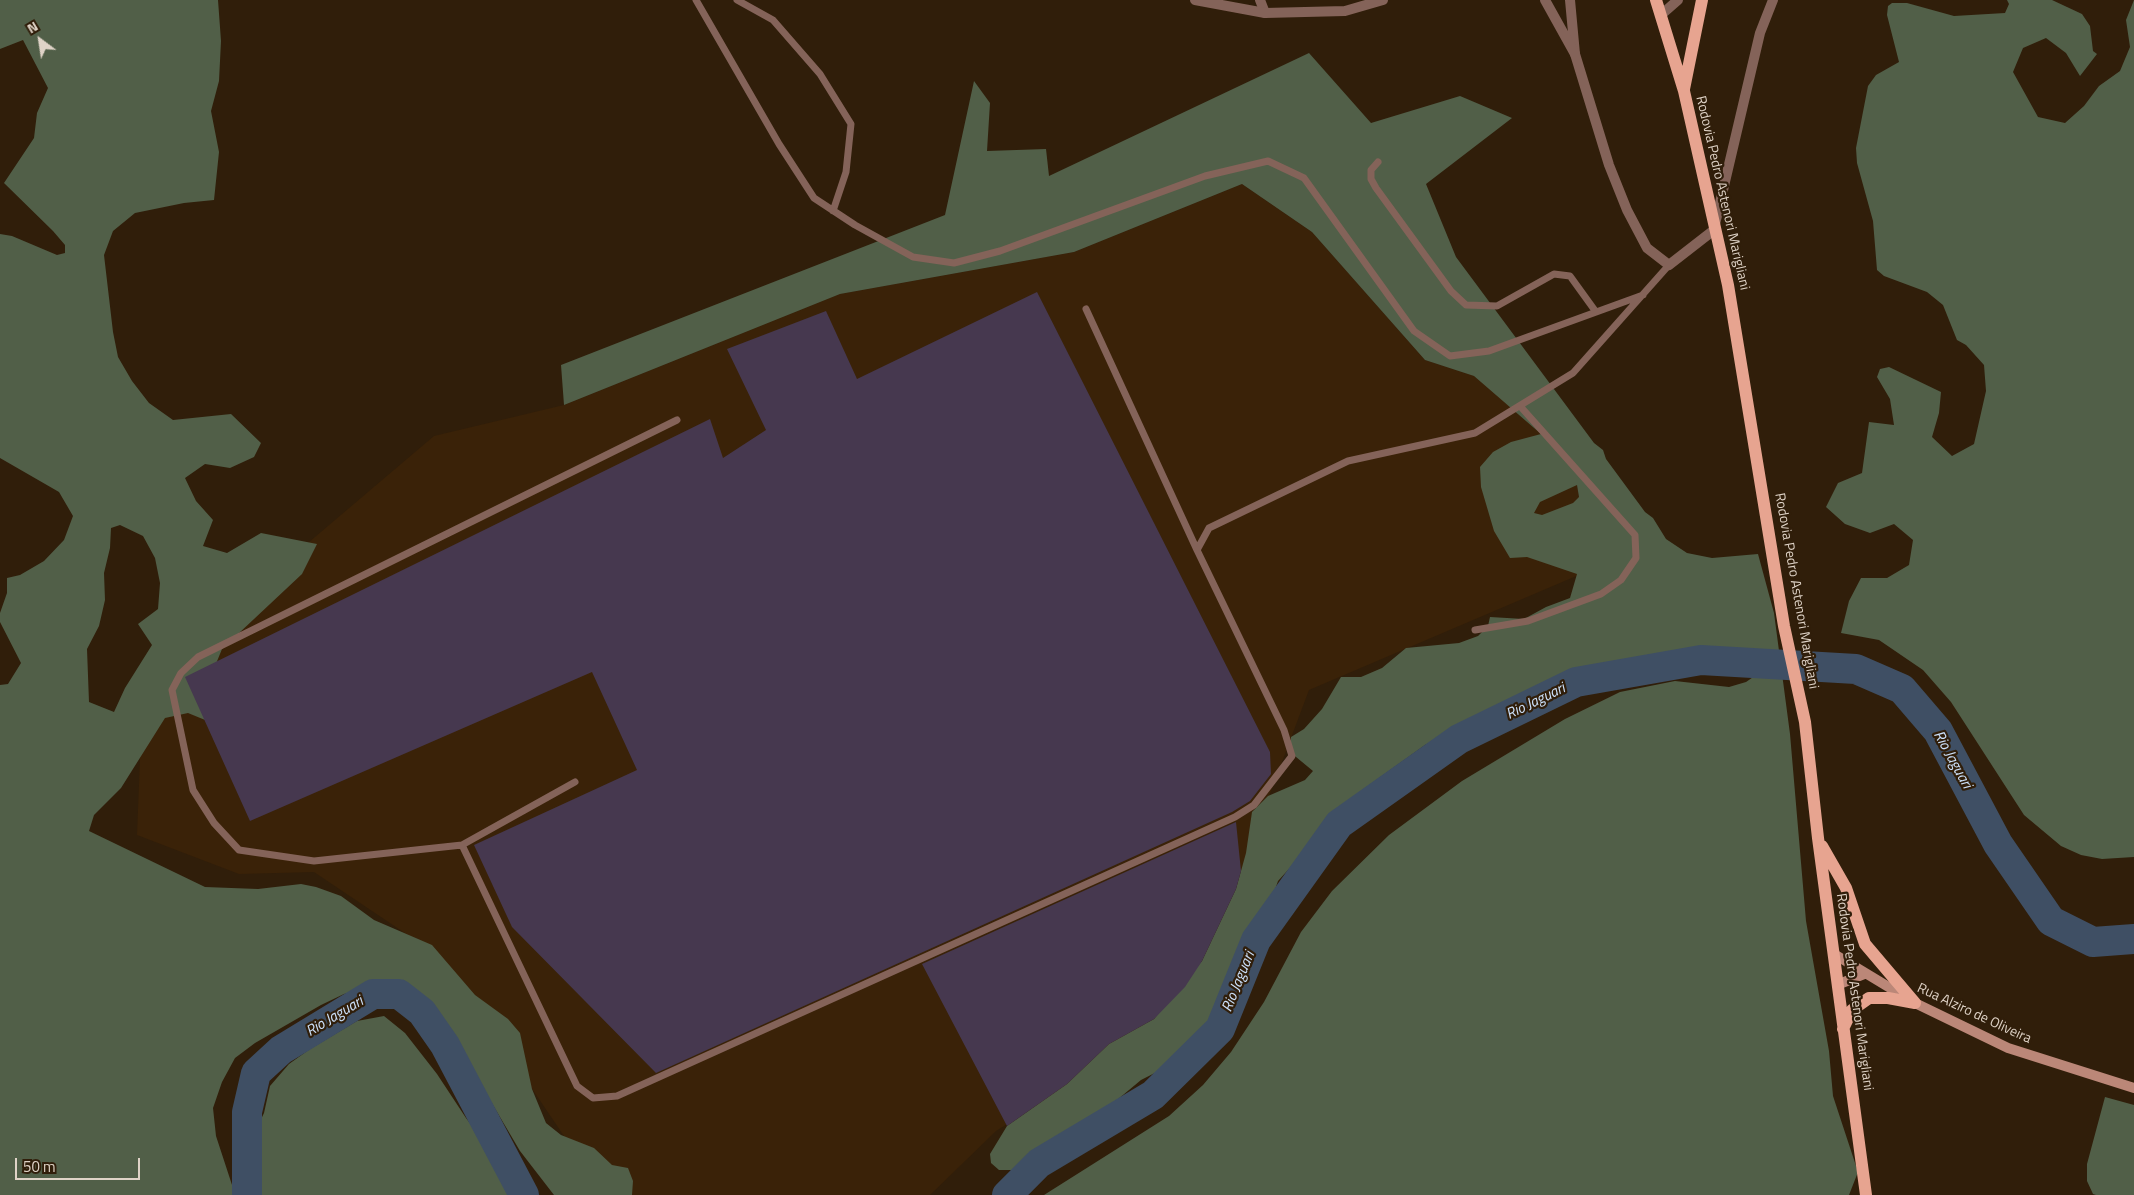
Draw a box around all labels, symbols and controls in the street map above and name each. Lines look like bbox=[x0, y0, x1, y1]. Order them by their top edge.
north arrow bbox=[15, 15, 65, 65]
text: N bbox=[22, 15, 42, 38]
street label: Rodovia Pedro Astenori Marigliani bbox=[1691, 94, 1753, 292]
street label: Rodovia Pedro Astenori Marigliani bbox=[1770, 492, 1822, 690]
water label: Rio Jaguari bbox=[1504, 680, 1568, 724]
water label: Rio Jaguari bbox=[1929, 728, 1975, 792]
street label: Rodovia Pedro Astenori Marigliani bbox=[1832, 892, 1876, 1092]
water label: Rio Jaguari bbox=[1219, 949, 1259, 1015]
street label: Rua Alziro de Oliveira bbox=[1914, 980, 2034, 1048]
water label: Rio Jaguari bbox=[303, 993, 367, 1041]
scale bar bbox=[18, 1148, 142, 1180]
text: 50 m bbox=[23, 1155, 56, 1178]

